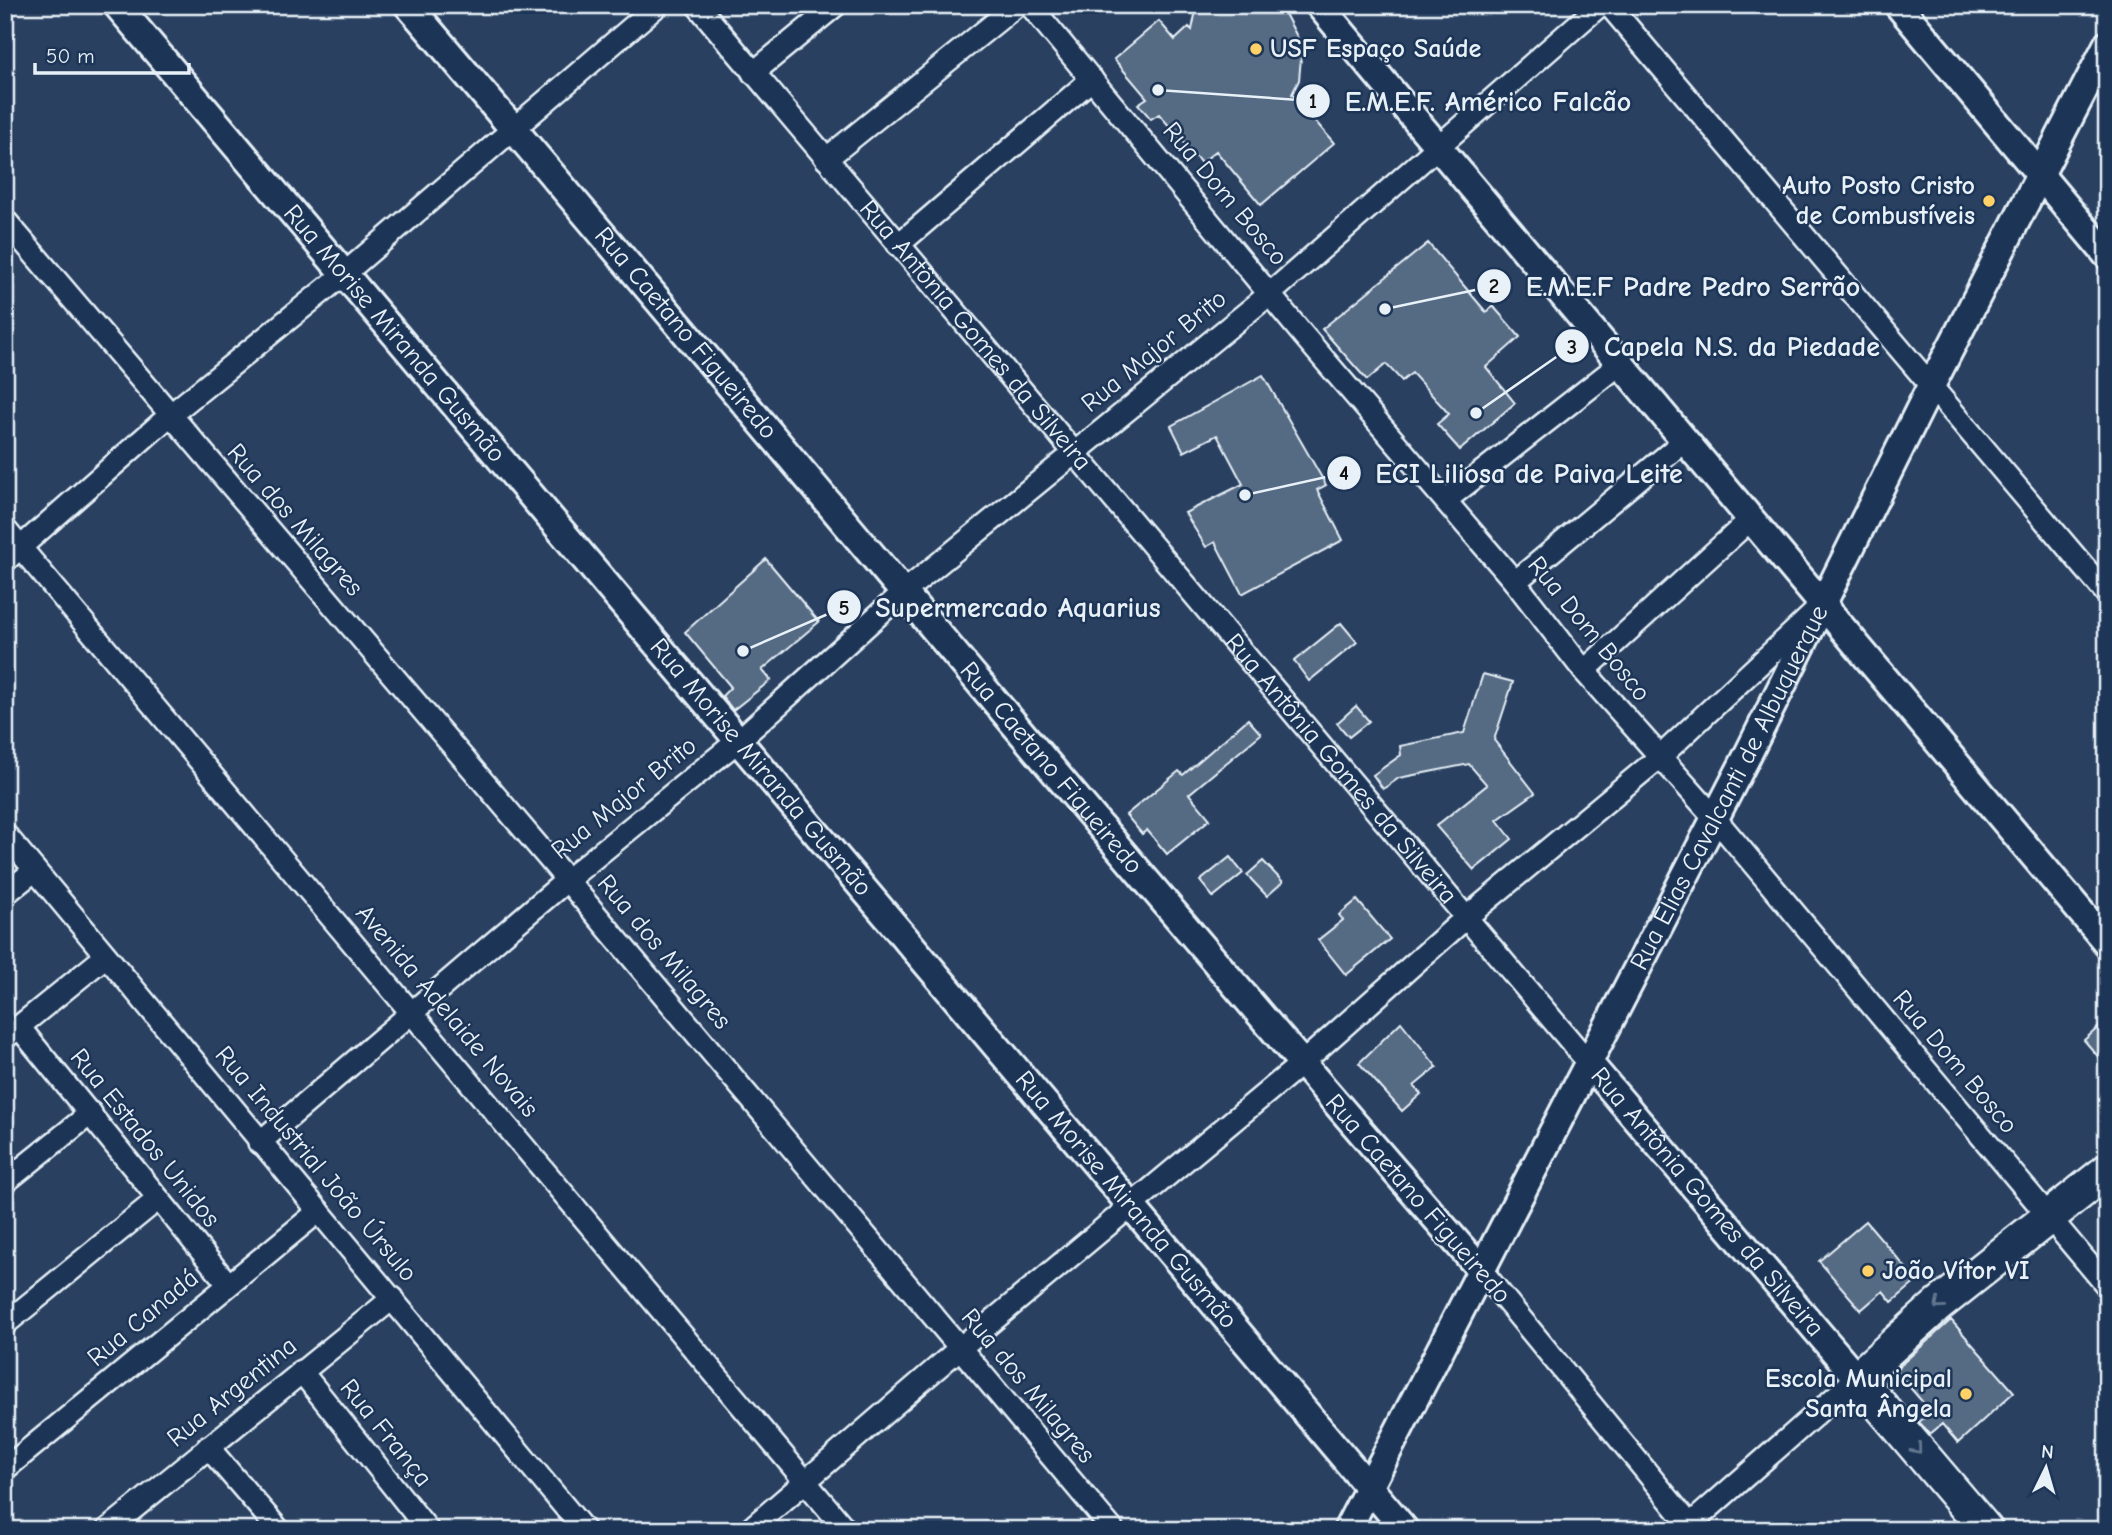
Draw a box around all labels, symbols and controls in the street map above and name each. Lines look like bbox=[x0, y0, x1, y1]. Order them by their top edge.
scale bar bbox=[35, 32, 189, 76]
place label: USF Espaço Saúde bbox=[1270, 34, 1482, 64]
marker: USF Espaço Saúde bbox=[1248, 41, 1264, 57]
text: 50 m bbox=[46, 44, 95, 68]
callout: E.M.E.F. Américo Falcão bbox=[1296, 76, 1645, 125]
text: E.M.E.F. Américo Falcão bbox=[1345, 86, 1631, 118]
text: 1 bbox=[1309, 89, 1317, 113]
street label: Rua Dom Bosco bbox=[1156, 116, 1294, 272]
place label: Auto Posto Cristo de Combustíveis bbox=[1782, 171, 1975, 231]
marker: Auto Posto Cristo de Combustíveis bbox=[1981, 193, 1997, 209]
street label: Rua Antônia Gomes da Silveira bbox=[853, 194, 1098, 477]
street label: Rua Morise Miranda Gusmão bbox=[277, 199, 512, 468]
street label: Rua Caetano Figueiredo bbox=[588, 221, 783, 445]
callout: E.M.E.F Padre Pedro Serrão bbox=[1476, 261, 1874, 310]
text: E.M.E.F Padre Pedro Serrão bbox=[1526, 271, 1860, 303]
text: 2 bbox=[1489, 274, 1499, 298]
street label: Rua Major Brito bbox=[1075, 283, 1233, 419]
callout: Capela N.S. da Piedade bbox=[1555, 322, 1894, 371]
text: Capela N.S. da Piedade bbox=[1604, 331, 1880, 363]
text: 3 bbox=[1567, 335, 1577, 359]
street label: Rua dos Milagres bbox=[221, 438, 369, 602]
callout: ECI Liliosa de Paiva Leite bbox=[1327, 448, 1697, 497]
text: ECI Liliosa de Paiva Leite bbox=[1375, 458, 1683, 490]
text: 4 bbox=[1339, 461, 1349, 485]
street label: Rua Dom Bosco bbox=[1521, 550, 1657, 708]
callout: Supermercado Aquarius bbox=[826, 583, 1174, 632]
text: Supermercado Aquarius bbox=[875, 592, 1161, 624]
text: 5 bbox=[838, 596, 850, 620]
street label: Rua Elias Cavalcanti de Albuquerque bbox=[1624, 600, 1835, 975]
street label: Rua Antônia Gomes da Silveira bbox=[1219, 628, 1463, 910]
street label: Rua Morise Miranda Gusmão bbox=[644, 633, 878, 902]
street label: Rua Caetano Figueiredo bbox=[954, 656, 1149, 880]
street label: Rua Major Brito bbox=[545, 730, 703, 866]
street label: Rua dos Milagres bbox=[591, 869, 737, 1035]
street label: Avenida Adelaide Novais bbox=[349, 899, 545, 1123]
street label: Rua Dom Bosco bbox=[1886, 984, 2024, 1140]
street label: Rua Industrial João Úrsulo bbox=[209, 1040, 424, 1288]
street label: Rua Estados Unidos bbox=[64, 1043, 226, 1233]
street label: Rua Antônia Gomes da Silveira bbox=[1584, 1061, 1830, 1343]
street label: Rua Morise Miranda Gusmão bbox=[1009, 1065, 1243, 1335]
street label: Rua Caetano Figueiredo bbox=[1319, 1088, 1517, 1310]
place label: João Vítor VI bbox=[1882, 1256, 2030, 1286]
street label: Rua Canadá bbox=[82, 1263, 204, 1373]
marker: João Vítor VI bbox=[1860, 1263, 1876, 1279]
one-way arrow bbox=[1934, 1297, 1947, 1309]
street label: Rua dos Milagres bbox=[955, 1303, 1101, 1469]
street label: Rua Argentina bbox=[161, 1331, 303, 1453]
place label: Escola Municipal Santa Ângela bbox=[1765, 1364, 1952, 1424]
street label: Rua França bbox=[334, 1373, 438, 1493]
marker: Escola Municipal Santa Ângela bbox=[1958, 1386, 1974, 1402]
north arrow bbox=[2010, 1434, 2080, 1504]
one-way arrow bbox=[1909, 1440, 1921, 1453]
text: N bbox=[2040, 1441, 2055, 1464]

